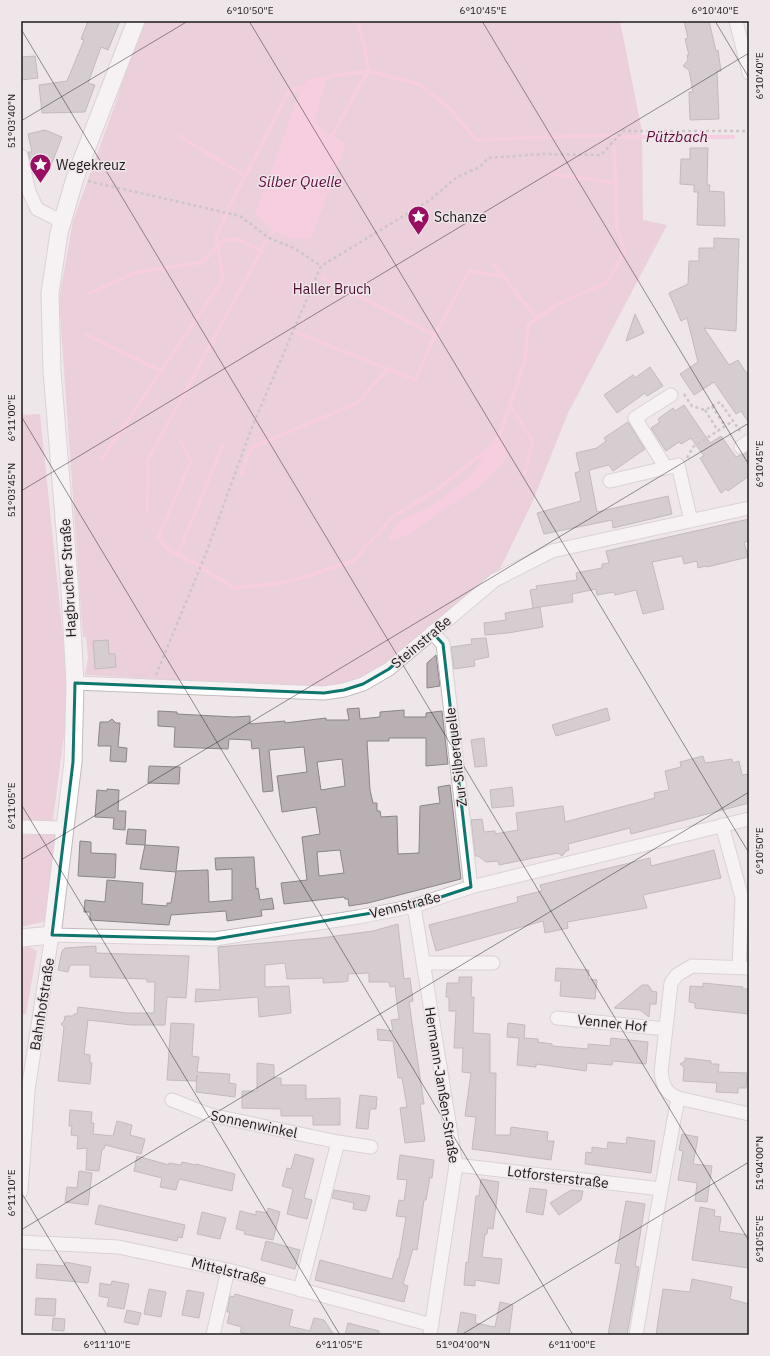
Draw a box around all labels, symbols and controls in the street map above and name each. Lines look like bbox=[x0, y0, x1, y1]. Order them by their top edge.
text: 6°10'50"E bbox=[226, 4, 274, 17]
text: 6°10'45"E bbox=[459, 4, 507, 17]
text: 6°10'40"E bbox=[691, 4, 739, 17]
text: 6°10'40"E bbox=[753, 52, 766, 100]
text: 51°03'40"N bbox=[5, 94, 18, 148]
water label: Pützbach bbox=[646, 127, 708, 146]
place icon: Wegekreuz bbox=[28, 152, 54, 185]
place label: Wegekreuz bbox=[56, 156, 126, 174]
water label: Silber Quelle bbox=[258, 172, 342, 191]
place icon: Schanze bbox=[405, 204, 431, 237]
place label: Schanze bbox=[434, 208, 487, 226]
park label: Haller Bruch bbox=[293, 280, 371, 298]
text: 6°11'00"E bbox=[5, 394, 18, 442]
text: 6°10'45"E bbox=[753, 440, 766, 488]
text: 51°03'45"N bbox=[5, 463, 18, 517]
street label: Hagbrucher Straße bbox=[56, 518, 80, 638]
street label: Steinstraße bbox=[387, 611, 455, 672]
street label: Zur Silberquelle bbox=[441, 706, 471, 808]
text: 6°11'05"E bbox=[5, 782, 18, 830]
text: 6°10'50"E bbox=[753, 827, 766, 875]
street label: Vennstraße bbox=[368, 887, 443, 923]
street label: Bahnhofstraße bbox=[26, 956, 58, 1052]
street label: Hermann-Janßen-Straße bbox=[421, 1005, 463, 1165]
street label: Venner Hof bbox=[576, 1010, 648, 1036]
street label: Sonnenwinkel bbox=[209, 1106, 299, 1142]
text: 51°04'00"N bbox=[753, 1136, 766, 1190]
street label: Lotforsterstraße bbox=[506, 1162, 610, 1192]
text: 6°11'10"E bbox=[5, 1169, 18, 1217]
text: 6°10'55"E bbox=[753, 1215, 766, 1263]
street label: Mittelstraße bbox=[190, 1253, 269, 1289]
text: 6°11'10"E bbox=[83, 1338, 131, 1351]
text: 6°11'05"E bbox=[315, 1338, 363, 1351]
text: 51°04'00"N bbox=[436, 1338, 490, 1351]
text: 6°11'00"E bbox=[548, 1338, 596, 1351]

